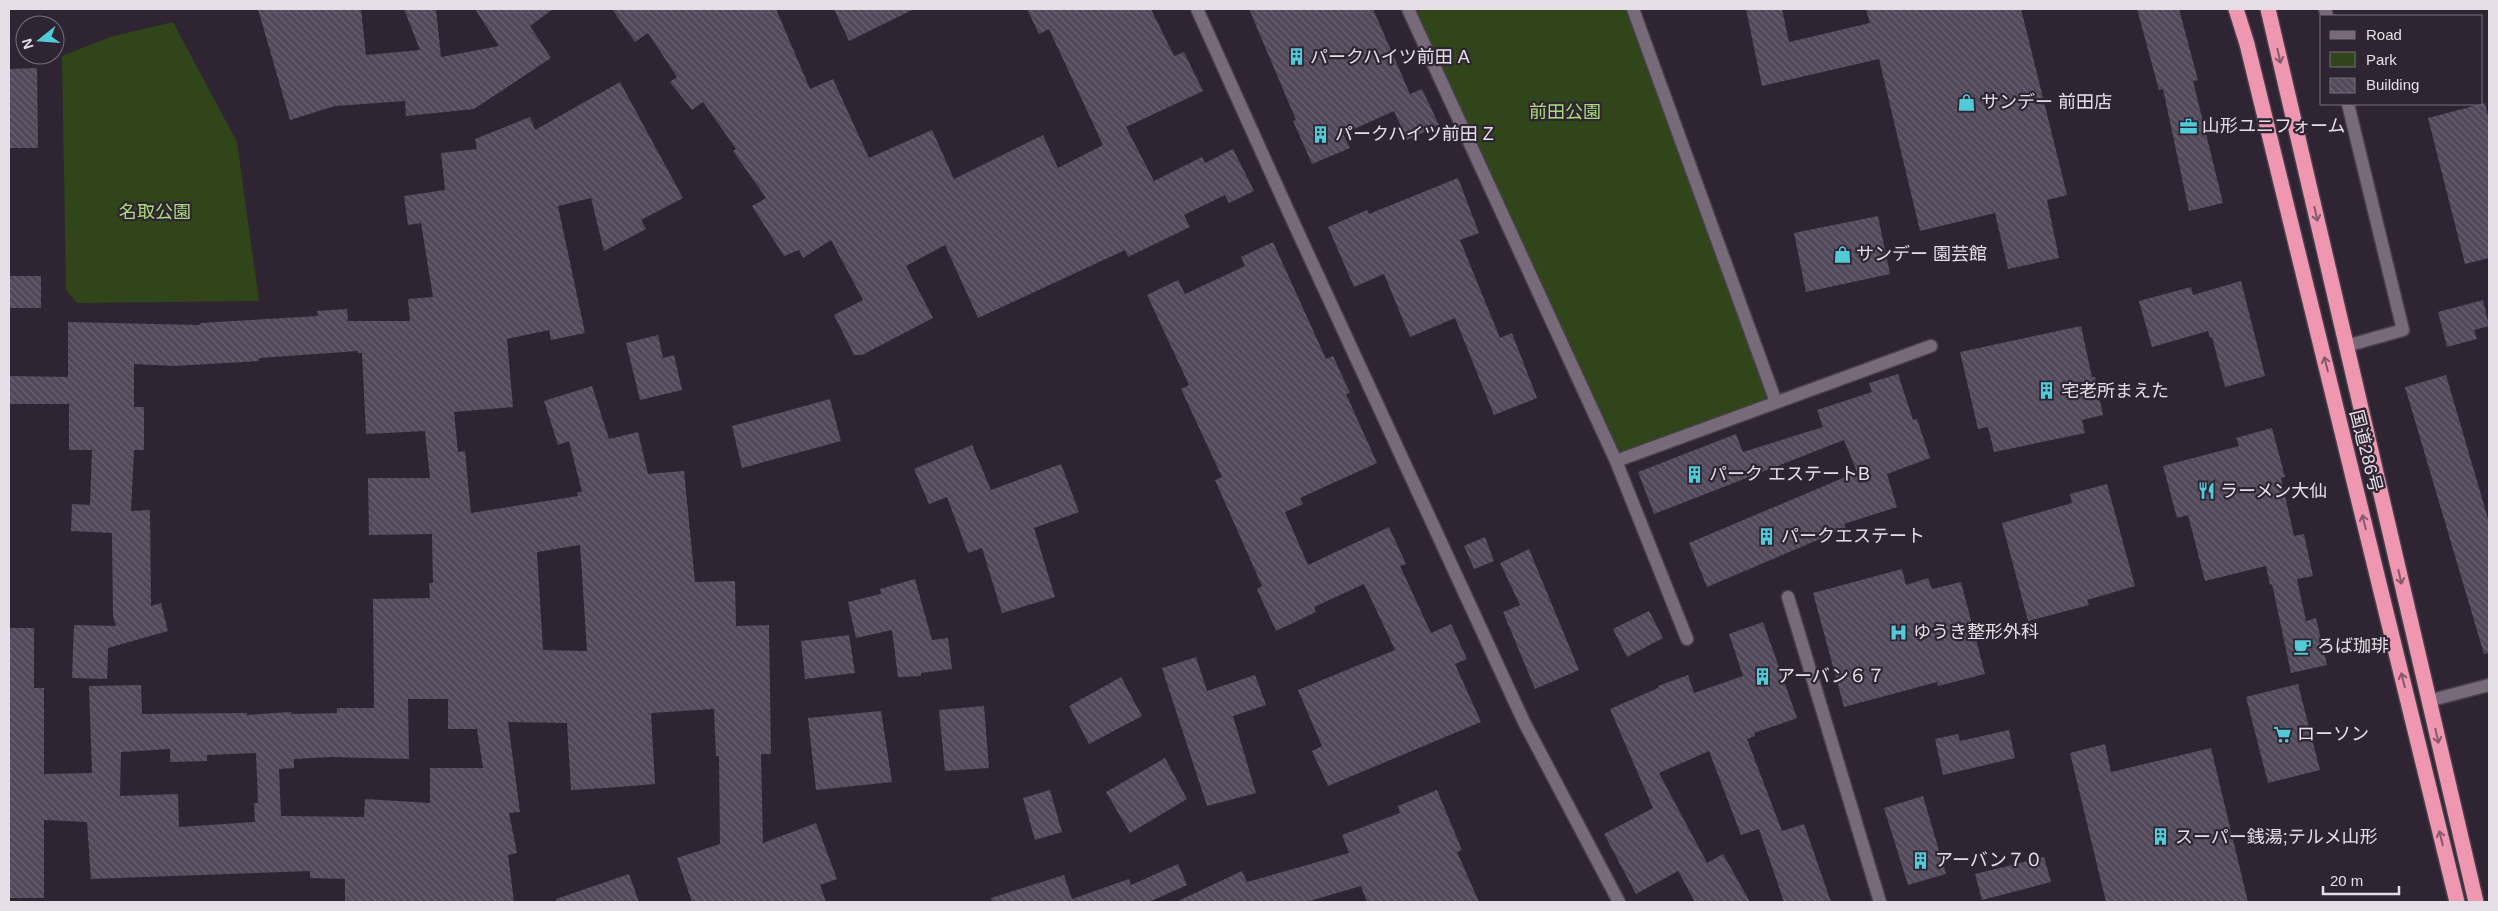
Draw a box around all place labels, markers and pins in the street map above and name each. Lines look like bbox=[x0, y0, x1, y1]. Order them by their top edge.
building icon: パークハイツ前田 A bbox=[1286, 47, 1306, 67]
place label: パークハイツ前田 A bbox=[1310, 47, 1470, 67]
shop icon: サンデー 前田店 bbox=[1957, 92, 1977, 112]
place label: サンデー 前田店 bbox=[1981, 92, 2112, 112]
office icon: 山形ユニフォーム bbox=[2178, 116, 2198, 136]
place label: 山形ユニフォーム bbox=[2202, 116, 2345, 136]
building icon: パークハイツ前田 Z bbox=[1311, 124, 1331, 144]
place label: パークハイツ前田 Z bbox=[1335, 124, 1494, 144]
shop icon: サンデー 園芸館 bbox=[1832, 244, 1852, 264]
place label: サンデー 園芸館 bbox=[1856, 244, 1987, 264]
building icon: 宅老所まえた bbox=[2037, 381, 2057, 401]
place label: 宅老所まえた bbox=[2061, 381, 2169, 401]
building icon: パーク エステートB bbox=[1685, 464, 1705, 484]
place label: パーク エステートB bbox=[1709, 464, 1870, 484]
restaurant icon: ラーメン大仙 bbox=[2196, 481, 2216, 501]
place label: ラーメン大仙 bbox=[2220, 481, 2327, 501]
building icon: パークエステート bbox=[1757, 526, 1777, 546]
place label: パークエステート bbox=[1781, 526, 1925, 546]
hospital icon: ゆうき整形外科 bbox=[1889, 622, 1909, 642]
place label: ゆうき整形外科 bbox=[1913, 622, 2039, 642]
cafe icon: ろば珈琲 bbox=[2293, 636, 2313, 656]
place label: ろば珈琲 bbox=[2317, 636, 2389, 656]
building icon: アーバン６７ bbox=[1753, 666, 1773, 686]
place label: アーバン６７ bbox=[1777, 666, 1885, 686]
supermarket icon: ローソン bbox=[2273, 724, 2293, 744]
place label: ローソン bbox=[2297, 724, 2369, 744]
building icon: スーパー銭湯;テルメ山形 bbox=[2151, 827, 2171, 847]
place label: スーパー銭湯;テルメ山形 bbox=[2175, 827, 2378, 847]
building icon: アーバン７０ bbox=[1911, 850, 1931, 870]
place label: アーバン７０ bbox=[1935, 850, 2043, 870]

